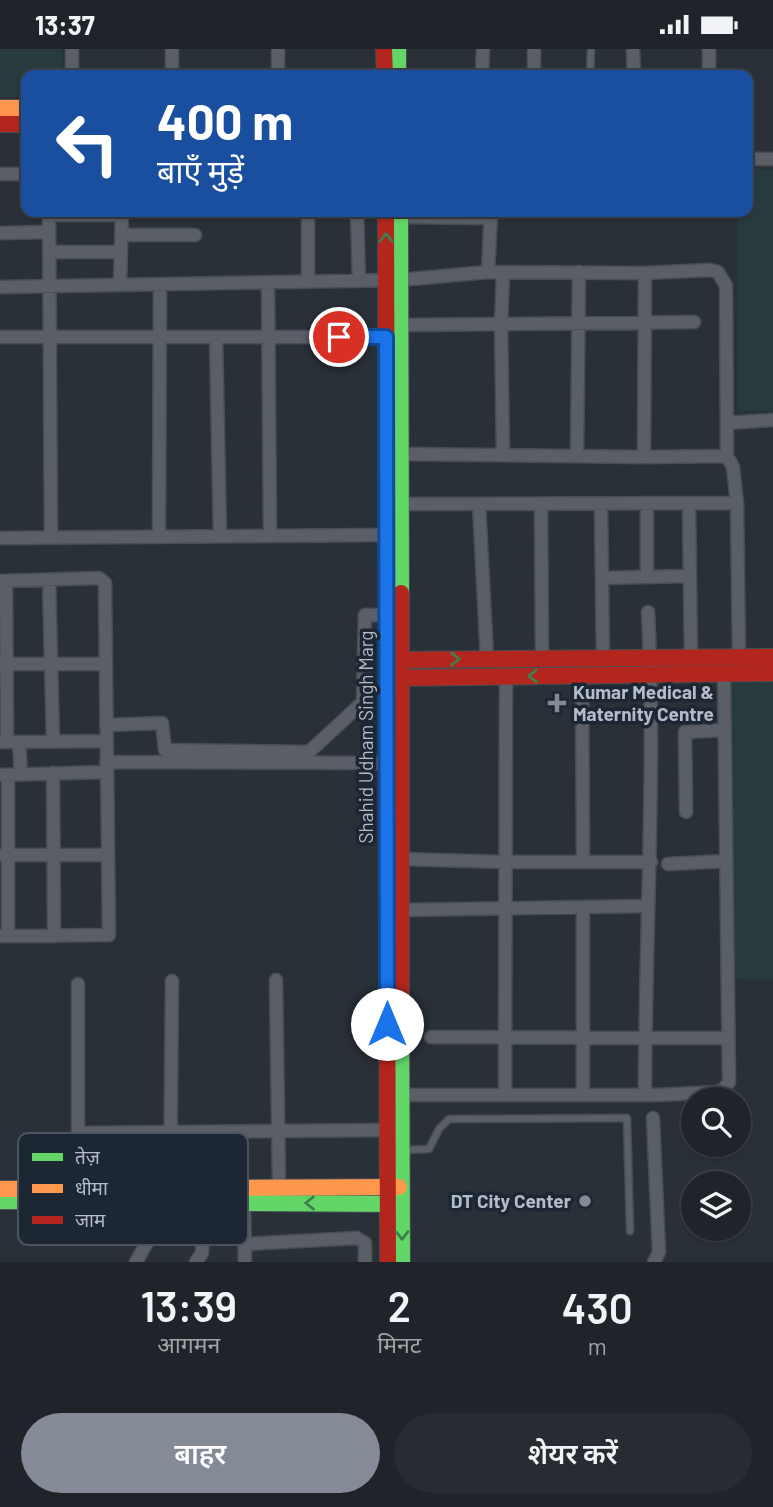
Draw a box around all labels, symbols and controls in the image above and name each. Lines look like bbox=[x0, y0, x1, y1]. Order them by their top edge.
text: 13:37 bbox=[35, 9, 95, 40]
text: 400 m bbox=[157, 91, 293, 150]
icon: left bbox=[42, 98, 133, 189]
text: बाएँ मुड़ें bbox=[157, 151, 244, 189]
one-way arrow bbox=[378, 233, 394, 243]
pin bbox=[309, 307, 369, 367]
icon: arrive bbox=[320, 318, 358, 356]
street label: Shahid Udham Singh Marg bbox=[354, 631, 377, 844]
one-way arrow bbox=[450, 651, 461, 667]
one-way arrow bbox=[528, 668, 538, 684]
place label: Kumar Medical & Maternity Centre bbox=[573, 680, 714, 725]
marker: Kumar Medical & Maternity Centre bbox=[547, 693, 567, 713]
position arrow bbox=[350, 987, 424, 1061]
map controls bbox=[681, 1087, 751, 1241]
button: search bbox=[681, 1087, 751, 1157]
legend bbox=[18, 1133, 248, 1245]
text: तेज़ bbox=[75, 1145, 101, 1168]
button: layers bbox=[681, 1171, 751, 1241]
text: धीमा bbox=[75, 1176, 109, 1199]
place label: DT City Center bbox=[451, 1189, 572, 1212]
marker: DT City Center bbox=[577, 1193, 593, 1209]
one-way arrow bbox=[304, 1195, 314, 1211]
text: जाम bbox=[75, 1208, 106, 1231]
one-way arrow bbox=[394, 1231, 410, 1241]
text: 13:39 bbox=[140, 1280, 237, 1330]
text: 2 bbox=[388, 1280, 411, 1330]
text: 430 bbox=[562, 1282, 633, 1332]
text: आगमन bbox=[157, 1330, 220, 1358]
text: मिनट bbox=[377, 1330, 421, 1358]
text: m bbox=[588, 1332, 607, 1360]
button: बाहर bbox=[21, 1413, 380, 1493]
button: शेयर करें bbox=[394, 1413, 752, 1493]

